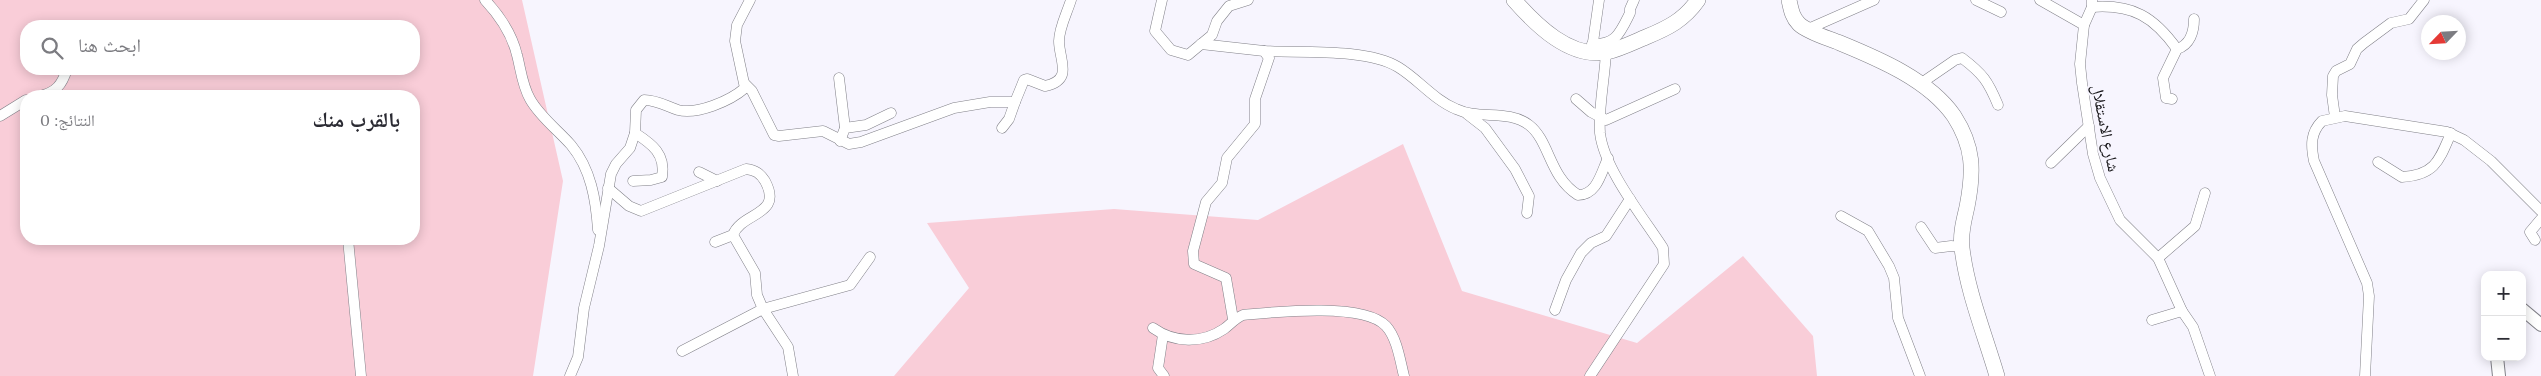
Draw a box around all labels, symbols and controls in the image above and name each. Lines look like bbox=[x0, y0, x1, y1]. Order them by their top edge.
north arrow bbox=[2421, 15, 2466, 60]
search box bbox=[20, 20, 420, 75]
text: ابحث هنا bbox=[78, 33, 141, 57]
icon: search bbox=[38, 34, 66, 62]
street label: شارع الاستقلال bbox=[2087, 83, 2124, 174]
text: بالقرب منك bbox=[313, 106, 400, 133]
text: النتائج: 0 bbox=[40, 110, 95, 130]
map controls bbox=[2481, 271, 2526, 361]
button: + bbox=[2481, 271, 2526, 316]
button: − bbox=[2481, 316, 2526, 361]

